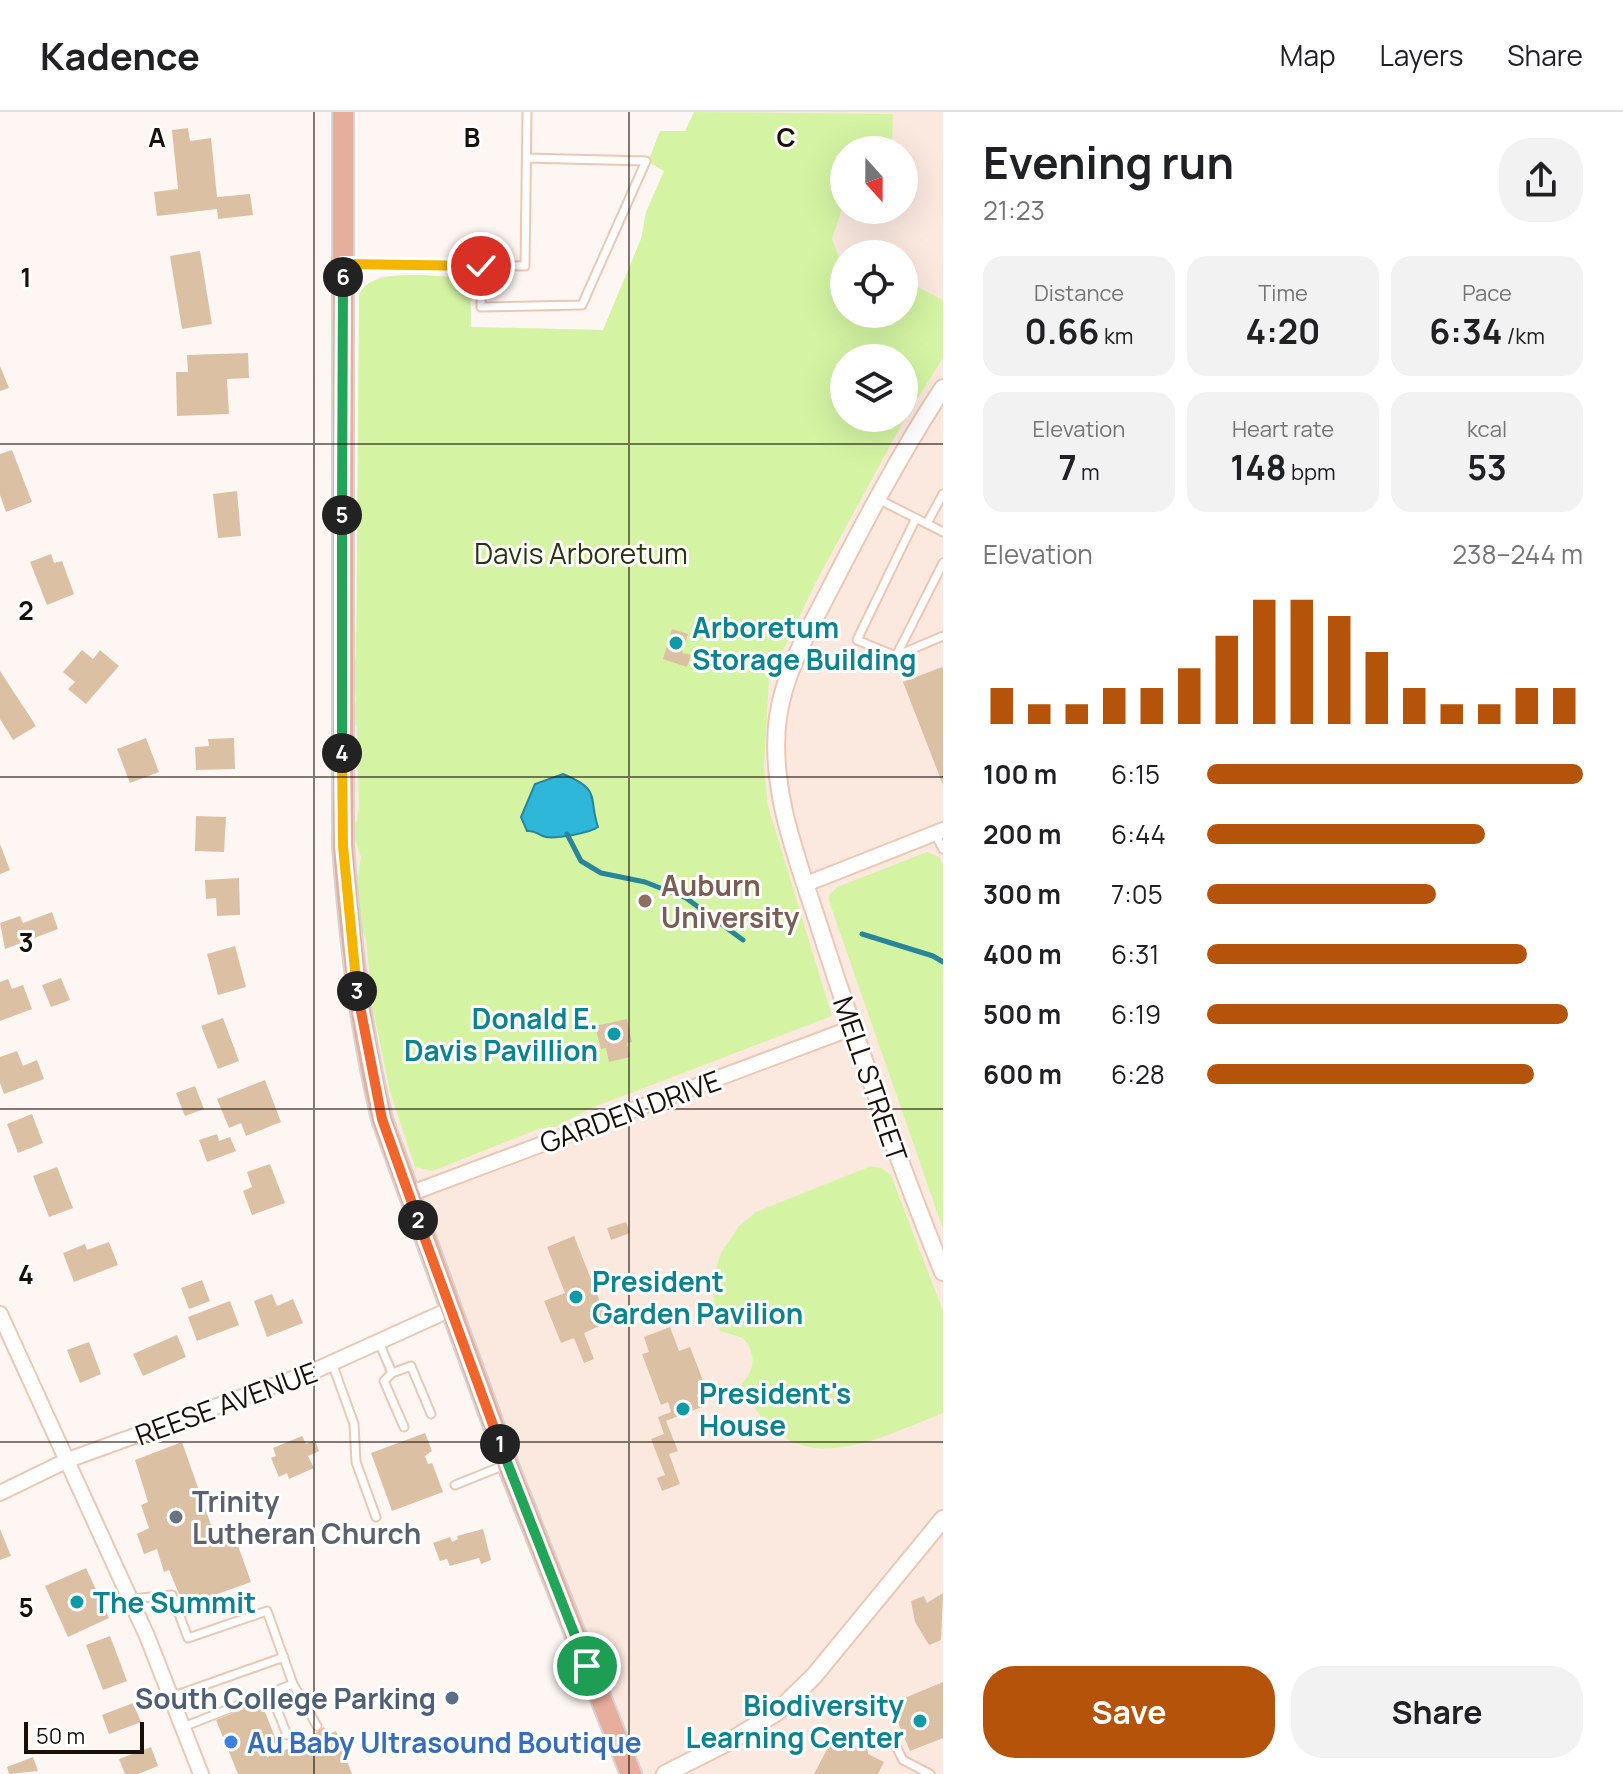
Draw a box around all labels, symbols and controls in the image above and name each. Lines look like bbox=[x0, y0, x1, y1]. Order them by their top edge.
text: Kadence bbox=[40, 29, 200, 81]
text: Map bbox=[1280, 36, 1336, 74]
text: Layers bbox=[1380, 36, 1463, 74]
text: Share bbox=[1507, 36, 1583, 74]
text: A bbox=[148, 119, 166, 155]
text: B bbox=[464, 119, 480, 155]
text: C bbox=[776, 119, 796, 155]
text: Evening run bbox=[983, 132, 1234, 192]
north arrow bbox=[830, 136, 918, 224]
map controls bbox=[830, 136, 918, 432]
button: share bbox=[1499, 138, 1583, 222]
text: 21:23 bbox=[983, 192, 1045, 228]
pin bbox=[447, 232, 515, 300]
button: locate bbox=[830, 240, 918, 328]
icon: check bbox=[459, 244, 503, 288]
pin: 6 bbox=[323, 257, 363, 297]
text: 1 bbox=[20, 259, 32, 295]
text: 6 bbox=[336, 262, 350, 292]
text: Distance bbox=[1034, 278, 1124, 308]
text: Time bbox=[1258, 278, 1308, 308]
text: Pace bbox=[1462, 278, 1512, 308]
text: 0.66 bbox=[1025, 308, 1099, 354]
text: 4:20 bbox=[1246, 308, 1320, 354]
text: 6:34 bbox=[1429, 308, 1502, 354]
text: km bbox=[1099, 321, 1133, 351]
text: /km bbox=[1502, 321, 1545, 351]
button: layers bbox=[830, 344, 918, 432]
text: Elevation bbox=[1033, 414, 1125, 444]
text: Heart rate bbox=[1232, 414, 1334, 444]
text: kcal bbox=[1467, 414, 1507, 444]
text: 7 bbox=[1058, 444, 1077, 490]
text: 148 bbox=[1230, 444, 1287, 490]
text: 53 bbox=[1467, 444, 1507, 490]
text: m bbox=[1077, 457, 1100, 487]
text: bpm bbox=[1287, 457, 1336, 487]
pin: 5 bbox=[322, 495, 362, 535]
text: 5 bbox=[336, 500, 348, 530]
park label: Davis Arboretum bbox=[474, 534, 688, 572]
text: Elevation bbox=[983, 536, 1093, 572]
text: 238–244 m bbox=[1452, 536, 1583, 572]
text: 2 bbox=[18, 592, 34, 628]
place label: Arboretum Storage Building bbox=[692, 608, 917, 678]
marker: Arboretum Storage Building bbox=[667, 634, 685, 652]
pin: 4 bbox=[322, 733, 362, 773]
text: 4 bbox=[335, 738, 349, 768]
text: 100 m bbox=[983, 756, 1057, 792]
text: 6:15 bbox=[1111, 756, 1160, 792]
text: 200 m bbox=[983, 816, 1061, 852]
text: 6:44 bbox=[1111, 816, 1166, 852]
place label: Auburn University bbox=[661, 866, 800, 936]
text: 300 m bbox=[983, 876, 1061, 912]
text: 7:05 bbox=[1111, 876, 1163, 912]
marker: Auburn University bbox=[636, 892, 654, 910]
text: 3 bbox=[18, 924, 34, 960]
text: 400 m bbox=[983, 936, 1062, 972]
text: 6:31 bbox=[1111, 936, 1159, 972]
pin: 3 bbox=[337, 971, 377, 1011]
text: 3 bbox=[351, 976, 363, 1006]
street label: MELL STREET bbox=[825, 991, 917, 1167]
text: 500 m bbox=[983, 996, 1061, 1032]
text: 6:19 bbox=[1111, 996, 1161, 1032]
place label: Donald E. Davis Pavillion bbox=[404, 999, 598, 1069]
marker: Donald E. Davis Pavillion bbox=[605, 1025, 623, 1043]
text: 600 m bbox=[983, 1056, 1062, 1092]
text: 6:28 bbox=[1111, 1056, 1165, 1092]
street label: GARDEN DRIVE bbox=[534, 1061, 726, 1161]
pin: 2 bbox=[398, 1200, 438, 1240]
text: 2 bbox=[411, 1205, 425, 1235]
text: 4 bbox=[18, 1256, 34, 1292]
place label: President Garden Pavilion bbox=[592, 1262, 803, 1332]
marker: President Garden Pavilion bbox=[567, 1288, 585, 1306]
street label: REESE AVENUE bbox=[130, 1352, 322, 1454]
place label: President's House bbox=[699, 1374, 851, 1444]
marker: President's House bbox=[674, 1400, 692, 1418]
pin: 1 bbox=[480, 1424, 520, 1464]
text: 1 bbox=[495, 1429, 505, 1459]
place label: Trinity Lutheran Church bbox=[192, 1482, 421, 1552]
marker: Trinity Lutheran Church bbox=[167, 1508, 185, 1526]
place label: The Summit bbox=[93, 1583, 256, 1621]
text: 5 bbox=[18, 1589, 34, 1625]
marker: The Summit bbox=[68, 1593, 86, 1611]
pin bbox=[553, 1632, 621, 1700]
icon: arrive bbox=[565, 1644, 609, 1688]
button: Save bbox=[983, 1666, 1275, 1758]
button: Share bbox=[1291, 1666, 1583, 1758]
place label: South College Parking bbox=[135, 1679, 436, 1717]
place label: Biodiversity Learning Center bbox=[685, 1686, 904, 1756]
marker: South College Parking bbox=[443, 1689, 461, 1707]
marker: Biodiversity Learning Center bbox=[911, 1712, 929, 1730]
scale bar bbox=[24, 1718, 144, 1754]
text: 50 m bbox=[36, 1721, 85, 1751]
place label: Au Baby Ultrasound Boutique bbox=[247, 1723, 642, 1761]
marker: Au Baby Ultrasound Boutique bbox=[222, 1733, 240, 1751]

